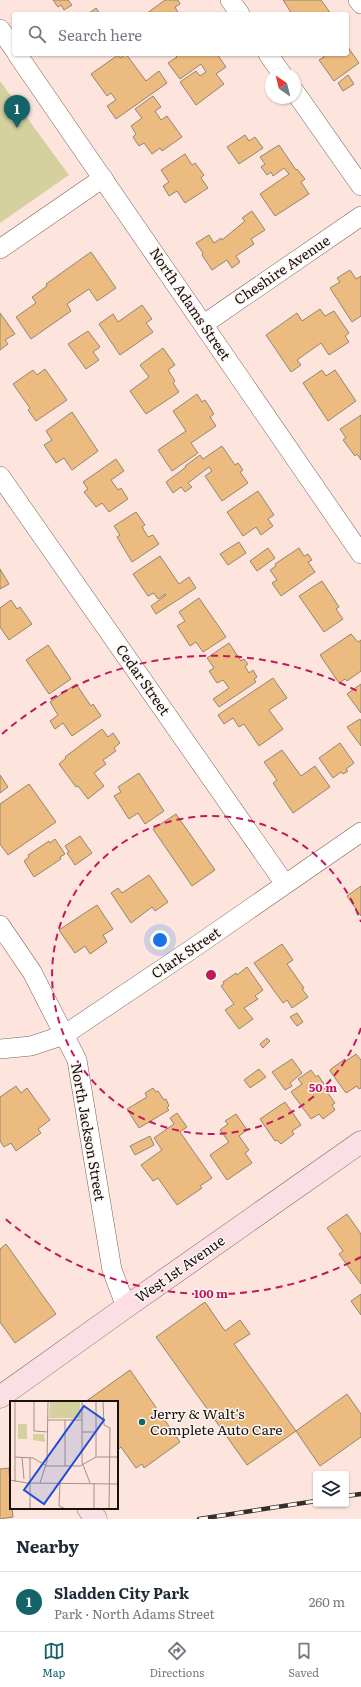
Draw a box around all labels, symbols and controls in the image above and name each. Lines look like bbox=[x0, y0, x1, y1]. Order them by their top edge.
search box bbox=[12, 12, 349, 56]
icon: search bbox=[26, 23, 48, 45]
text: Search here bbox=[58, 23, 142, 46]
north arrow bbox=[265, 68, 301, 104]
pin: 1 bbox=[4, 95, 30, 128]
street label: Cheshire Avenue bbox=[229, 230, 333, 309]
street label: North Adams Street bbox=[146, 243, 236, 364]
street label: Cedar Street bbox=[112, 640, 176, 719]
street label: Clark Street bbox=[147, 921, 224, 983]
your location bbox=[150, 930, 170, 950]
centre of rings bbox=[204, 968, 218, 982]
street label: North Jackson Street bbox=[67, 1061, 111, 1203]
text: 50 m bbox=[309, 1078, 337, 1096]
street label: West 1st Avenue bbox=[131, 1230, 228, 1307]
text: 100 m bbox=[194, 1284, 228, 1302]
inset map bbox=[10, 1401, 118, 1509]
place label: Jerry & Walt's Complete Auto Care bbox=[150, 1403, 283, 1439]
marker: Jerry & Walt's Complete Auto Care bbox=[137, 1417, 147, 1427]
map controls bbox=[313, 1471, 349, 1507]
button: layers bbox=[313, 1471, 349, 1507]
text: Nearby bbox=[16, 1533, 79, 1558]
text: Sladden City Park bbox=[54, 1581, 189, 1604]
text: 1 bbox=[26, 1592, 32, 1611]
text: 260 m bbox=[309, 1592, 345, 1611]
text: Park · North Adams Street bbox=[54, 1604, 215, 1623]
tab: Map bbox=[42, 1640, 65, 1680]
tab: Directions bbox=[149, 1640, 204, 1680]
tab: Saved bbox=[288, 1640, 319, 1680]

